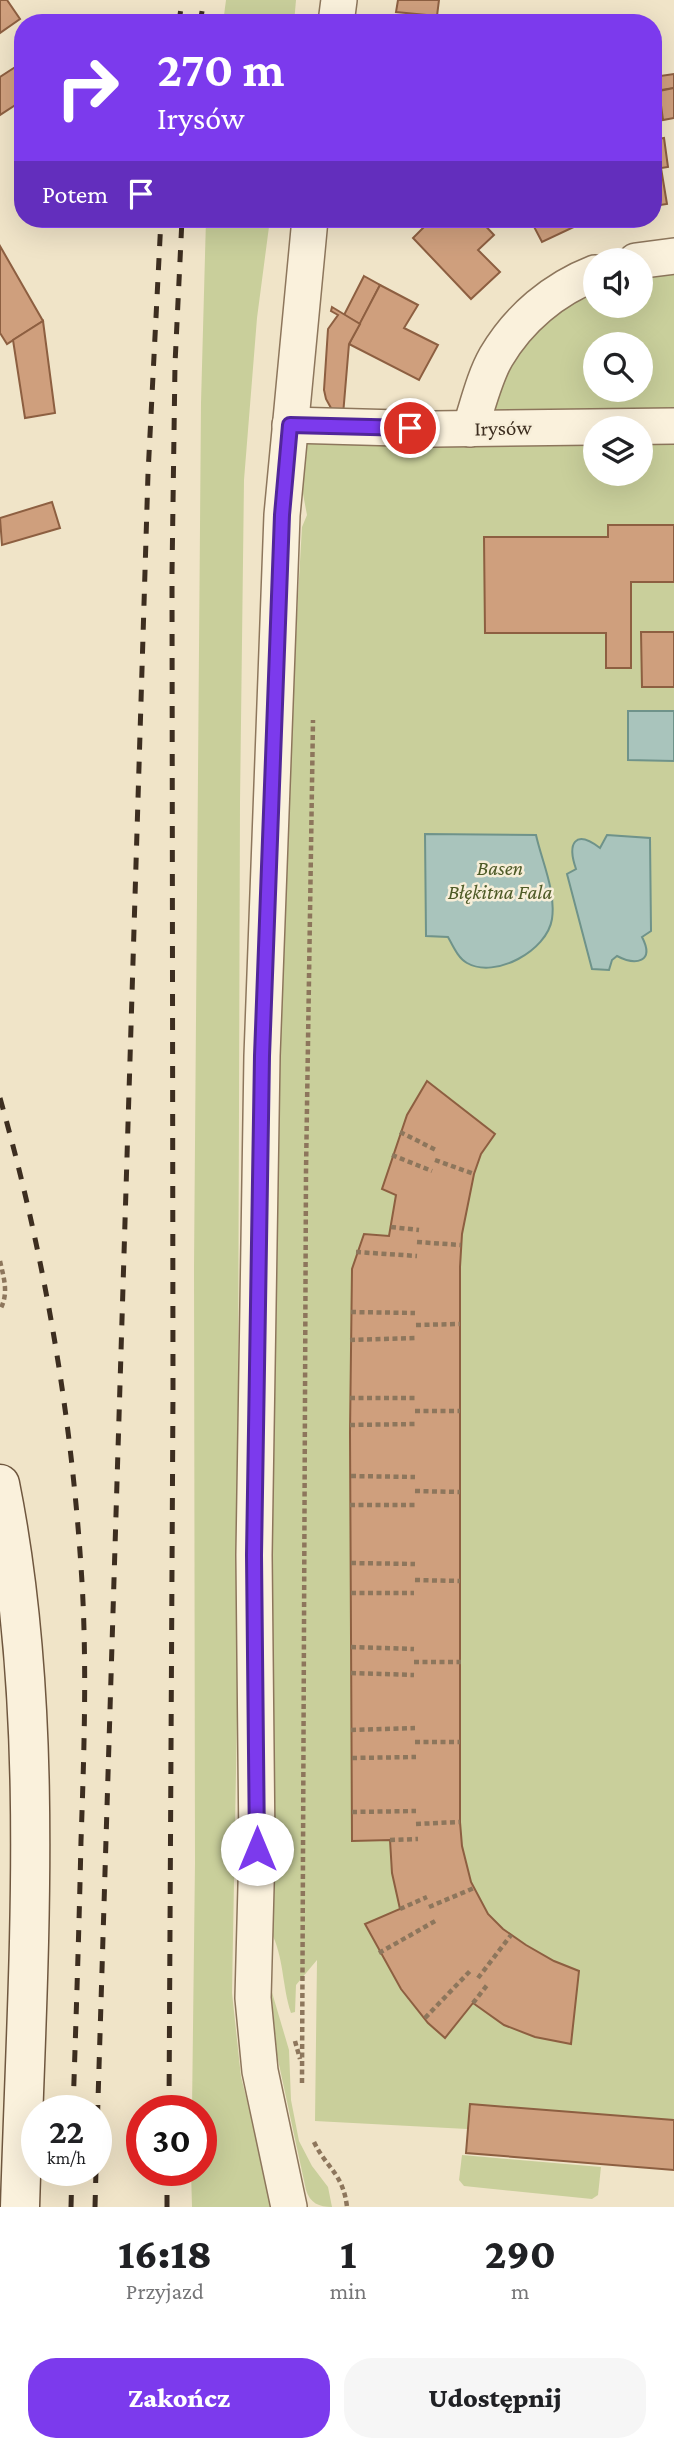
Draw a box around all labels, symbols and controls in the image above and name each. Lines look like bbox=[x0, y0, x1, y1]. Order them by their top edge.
icon: right bbox=[42, 42, 133, 133]
text: 270 m bbox=[157, 42, 285, 97]
text: Irysów bbox=[157, 100, 245, 136]
icon: arrive bbox=[122, 175, 160, 213]
text: Potem bbox=[42, 180, 108, 209]
map controls bbox=[583, 248, 653, 486]
button: sound bbox=[583, 248, 653, 318]
button: search bbox=[583, 332, 653, 402]
pin bbox=[380, 398, 440, 458]
icon: arrive bbox=[391, 409, 429, 447]
street label: Irysów bbox=[474, 415, 532, 440]
button: layers bbox=[583, 416, 653, 486]
park label: Basen Błękitna Fala bbox=[448, 856, 552, 904]
position arrow bbox=[220, 1812, 294, 1886]
speed limit sign: 30 bbox=[126, 2095, 217, 2186]
text: 22 bbox=[49, 2112, 84, 2151]
text: km/h bbox=[47, 2148, 86, 2168]
text: 16:18 bbox=[118, 2230, 212, 2277]
text: 1 bbox=[340, 2230, 356, 2277]
text: 290 bbox=[485, 2230, 556, 2277]
text: Przyjazd bbox=[126, 2278, 204, 2304]
text: min bbox=[330, 2278, 367, 2304]
text: m bbox=[511, 2278, 530, 2304]
button: Zakończ bbox=[28, 2358, 330, 2438]
button: Udostępnij bbox=[344, 2358, 646, 2438]

